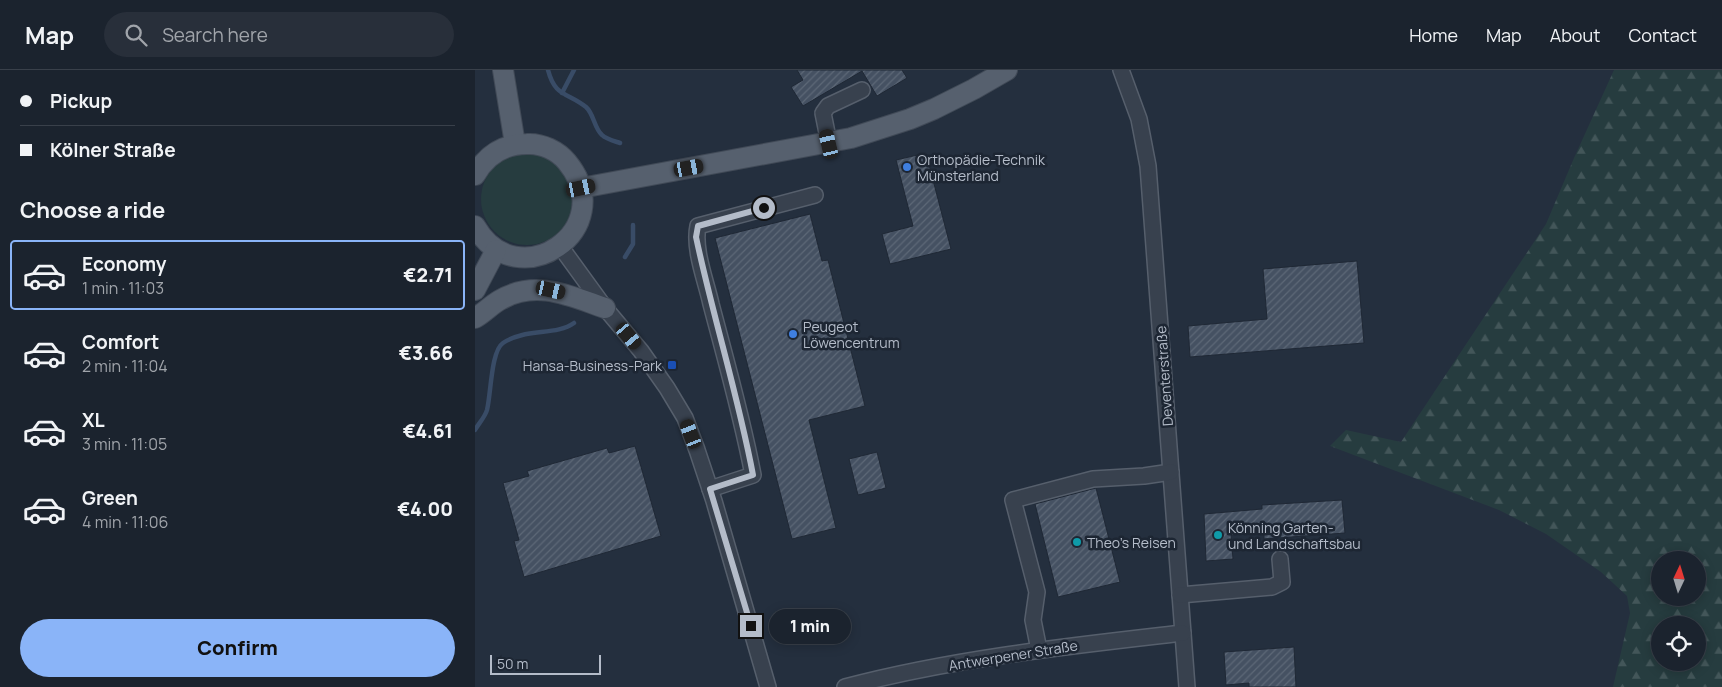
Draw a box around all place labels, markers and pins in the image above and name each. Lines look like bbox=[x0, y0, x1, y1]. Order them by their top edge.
place label: Orthopädie-Technik Münsterland bbox=[917, 150, 1046, 185]
marker: Orthopädie-Technik Münsterland bbox=[901, 161, 913, 173]
place label: Peugeot Löwencentrum bbox=[803, 317, 900, 352]
marker: Peugeot Löwencentrum bbox=[787, 328, 799, 340]
place label: Hansa-Business-Park bbox=[523, 356, 663, 375]
marker: Hansa-Business-Park bbox=[666, 359, 678, 371]
place label: Könning Garten- und Landschaftsbau bbox=[1228, 518, 1361, 553]
marker: Könning Garten- und Landschaftsbau bbox=[1212, 529, 1224, 541]
place label: Theo's Reisen bbox=[1087, 533, 1176, 552]
marker: Theo's Reisen bbox=[1071, 536, 1083, 548]

